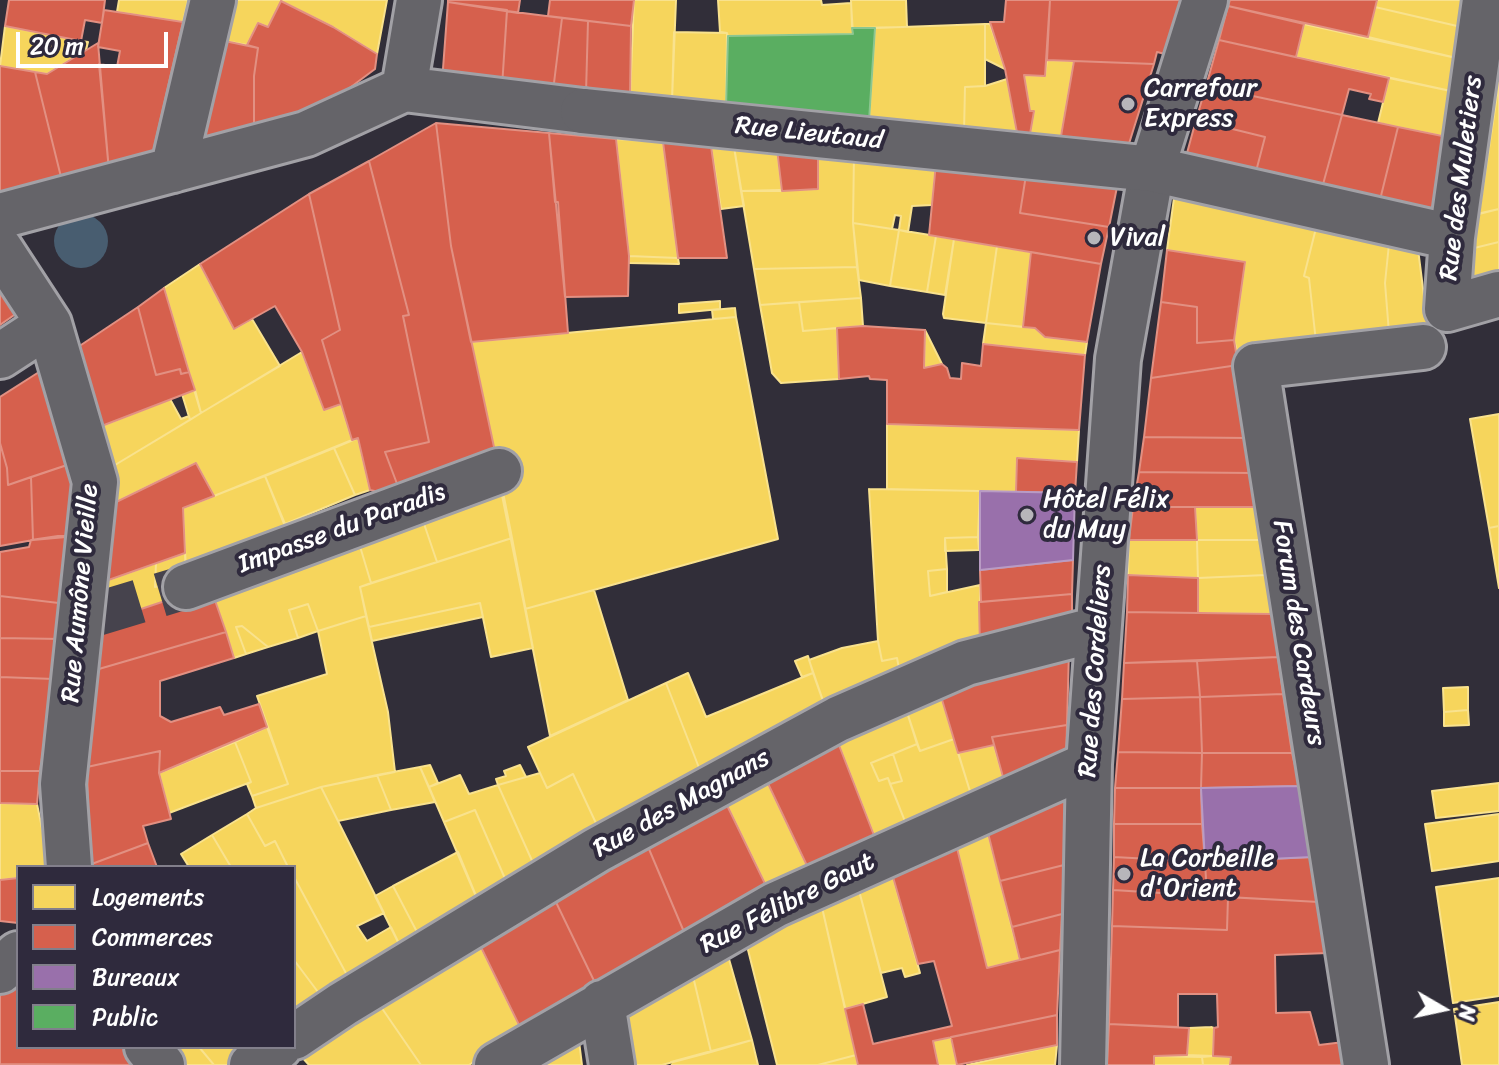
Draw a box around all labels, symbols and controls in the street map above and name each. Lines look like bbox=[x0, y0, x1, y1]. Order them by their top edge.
scale bar bbox=[20, 16, 172, 66]
text: 20 m bbox=[30, 25, 84, 67]
place label: Carrefour Express bbox=[1144, 73, 1257, 134]
street label: Rue des Muletiers bbox=[1434, 74, 1490, 282]
marker: Carrefour Express bbox=[1119, 95, 1137, 113]
street label: Rue Lieutaud bbox=[734, 111, 884, 157]
place label: Vival bbox=[1110, 222, 1165, 254]
marker: Vival bbox=[1085, 229, 1103, 247]
street label: Impasse du Paradis bbox=[234, 477, 450, 581]
street label: Rue Aumône Vieille bbox=[56, 482, 106, 704]
place label: Hôtel Félix du Muy bbox=[1043, 484, 1169, 546]
marker: Hôtel Félix du Muy bbox=[1018, 506, 1036, 524]
street label: Forum des Cardeurs bbox=[1265, 518, 1331, 748]
street label: Rue des Cordeliers bbox=[1073, 563, 1119, 779]
street label: Rue des Magnans bbox=[589, 743, 775, 865]
place label: La Corbeille d'Orient bbox=[1140, 843, 1275, 904]
street label: Rue Félibre Gaut bbox=[696, 847, 880, 961]
legend bbox=[16, 865, 296, 1049]
marker: La Corbeille d'Orient bbox=[1115, 865, 1133, 883]
text: Logements bbox=[92, 876, 204, 918]
text: Commerces bbox=[92, 916, 213, 958]
text: Bureaux bbox=[92, 956, 179, 998]
north arrow bbox=[1403, 969, 1483, 1049]
text: Public bbox=[92, 996, 158, 1038]
text: N bbox=[1447, 1002, 1488, 1023]

